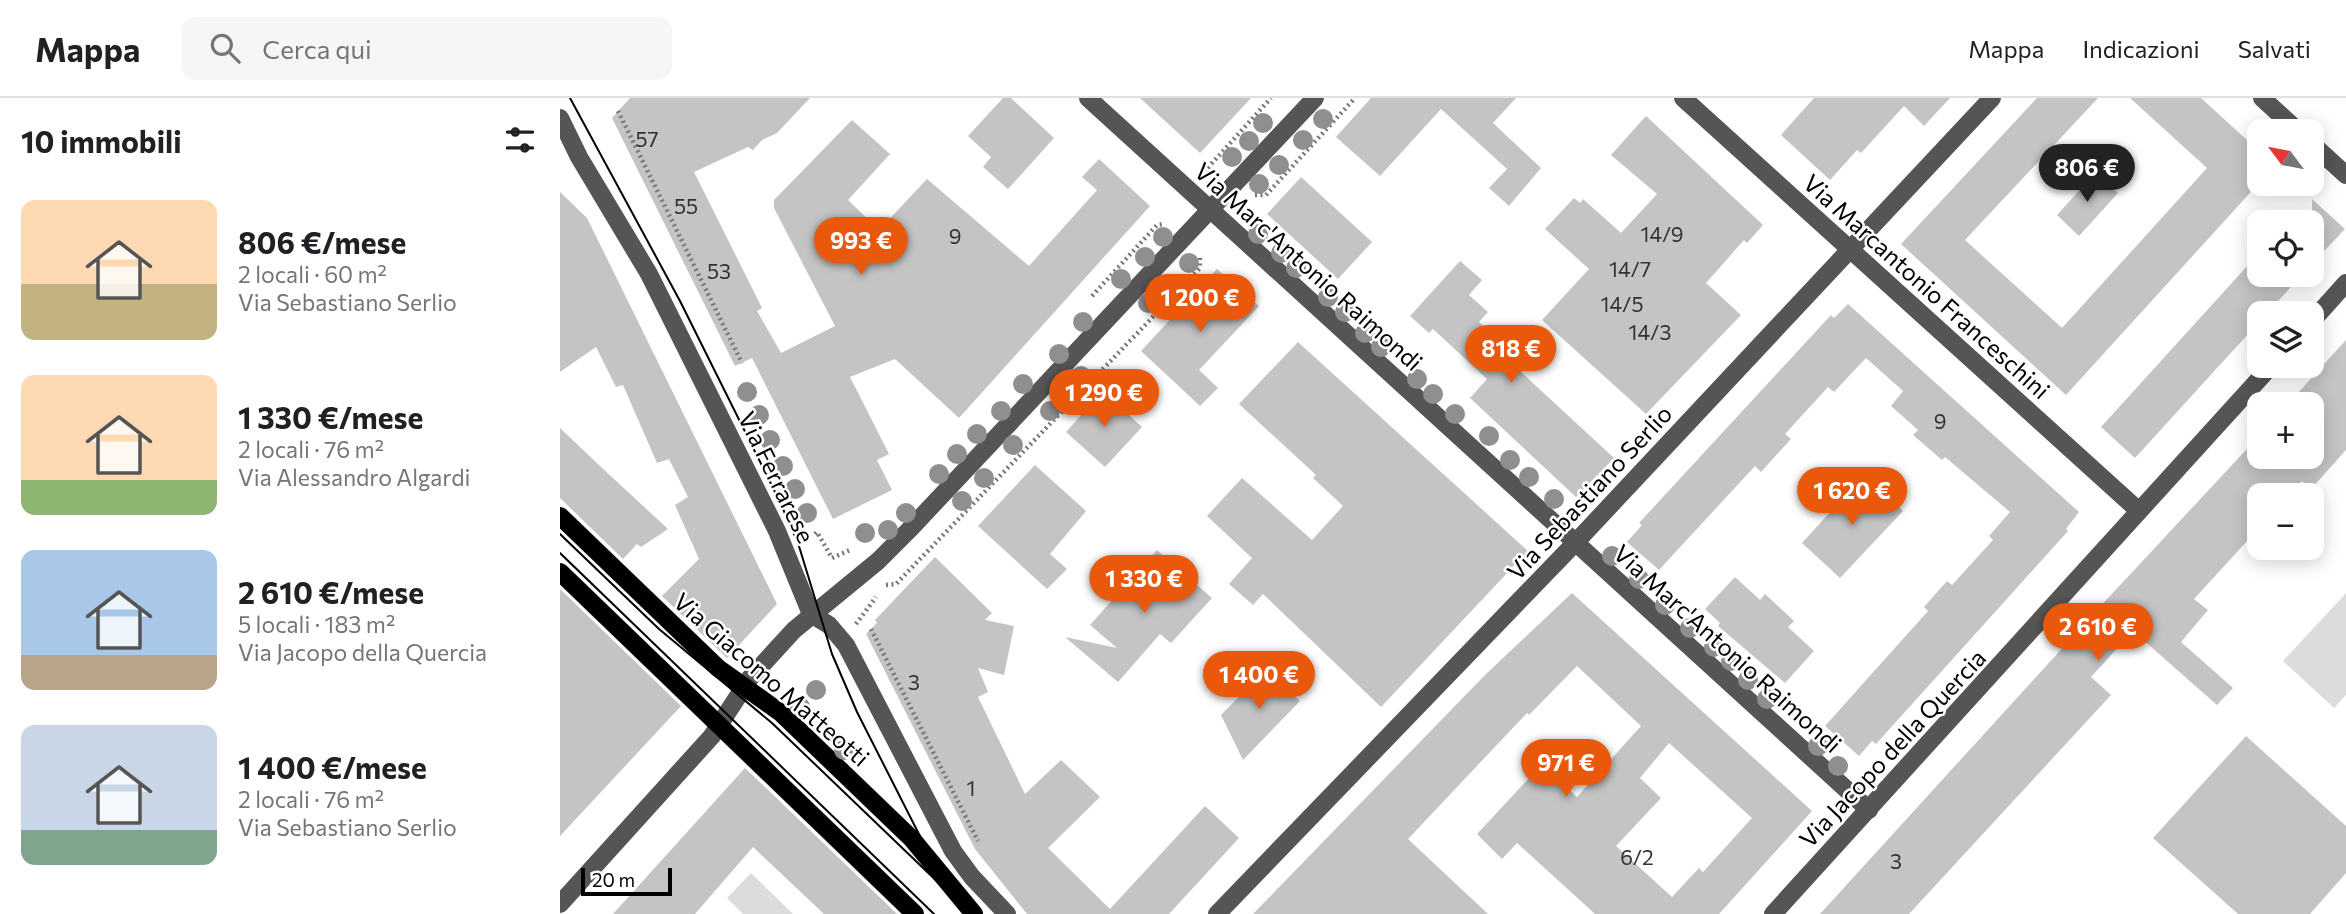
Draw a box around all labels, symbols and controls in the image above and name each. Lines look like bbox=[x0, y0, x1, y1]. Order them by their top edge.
search box bbox=[182, 17, 672, 80]
text: Mappa bbox=[35, 28, 140, 69]
icon: search bbox=[206, 29, 244, 67]
text: Cerca qui bbox=[262, 33, 372, 64]
text: Mappa bbox=[1968, 34, 2044, 63]
text: Indicazioni bbox=[2082, 34, 2200, 63]
text: Salvati bbox=[2238, 34, 2311, 63]
north arrow bbox=[2247, 119, 2324, 196]
map controls bbox=[2247, 119, 2324, 560]
icon: filters bbox=[501, 121, 539, 159]
text: 10 immobili bbox=[21, 122, 182, 159]
house number: 57 bbox=[635, 126, 659, 151]
pin: 806 € bbox=[2038, 144, 2136, 204]
text: 806 € bbox=[2055, 153, 2119, 181]
street label: Via Marc'Antonio Raimondi bbox=[1189, 156, 1429, 376]
street label: Via Marcantonio Franceschini bbox=[1798, 168, 2056, 404]
house number: 55 bbox=[674, 193, 698, 218]
button: locate bbox=[2247, 210, 2324, 287]
pin: 993 € bbox=[812, 218, 910, 277]
house number: 14/9 bbox=[1640, 221, 1684, 246]
text: 806 €/mese bbox=[238, 223, 406, 260]
house number: 9 bbox=[949, 223, 961, 248]
text: 993 € bbox=[830, 226, 892, 254]
icon: home bbox=[77, 228, 161, 312]
house number: 14/7 bbox=[1609, 256, 1651, 281]
house number: 53 bbox=[707, 258, 731, 283]
text: 2 locali · 60 m² bbox=[238, 260, 387, 288]
pin: 1 200 € bbox=[1135, 274, 1265, 334]
text: 1 200 € bbox=[1161, 283, 1239, 311]
text: Via Sebastiano Serlio bbox=[238, 288, 457, 316]
house number: 14/5 bbox=[1601, 291, 1644, 316]
button: layers bbox=[2247, 301, 2324, 378]
house number: 14/3 bbox=[1629, 319, 1671, 344]
pin: 818 € bbox=[1462, 326, 1560, 385]
text: 818 € bbox=[1481, 334, 1541, 362]
pin: 1 290 € bbox=[1039, 370, 1169, 429]
text: 1 290 € bbox=[1065, 378, 1143, 406]
button: + bbox=[2247, 392, 2324, 469]
text: 1 330 €/mese bbox=[238, 398, 423, 435]
street label: Via Sebastiano Serlio bbox=[1501, 399, 1677, 585]
icon: home bbox=[77, 403, 161, 487]
street label: Via Ferrarese bbox=[733, 407, 821, 547]
house number: 9 bbox=[1934, 408, 1946, 433]
text: 2 locali · 76 m² bbox=[238, 435, 384, 463]
text: Via Alessandro Algardi bbox=[238, 463, 470, 491]
pin: 1 620 € bbox=[1787, 468, 1917, 527]
text: 1 620 € bbox=[1813, 476, 1891, 504]
button: − bbox=[2247, 483, 2324, 560]
street label: Via Marc'Antonio Raimondi bbox=[1608, 538, 1848, 758]
pin: 1 330 € bbox=[1079, 556, 1209, 615]
text: 1 330 € bbox=[1105, 564, 1183, 592]
text: 2 610 €/mese bbox=[238, 573, 424, 610]
icon: home bbox=[77, 578, 161, 662]
street label: Via Giacomo Matteotti bbox=[668, 586, 876, 772]
pin: 2 610 € bbox=[2033, 603, 2163, 663]
text: 5 locali · 183 m² bbox=[238, 610, 395, 638]
text: 2 610 € bbox=[2059, 612, 2137, 640]
text: Via Jacopo della Quercia bbox=[238, 638, 487, 666]
street label: Via Jacopo della Quercia bbox=[1793, 643, 1991, 853]
pin: 1 400 € bbox=[1194, 652, 1324, 711]
text: 1 400 € bbox=[1219, 660, 1299, 688]
house number: 3 bbox=[908, 669, 920, 694]
pin: 971 € bbox=[1517, 740, 1615, 799]
text: 1 400 €/mese bbox=[238, 748, 427, 785]
text: 971 € bbox=[1537, 748, 1595, 776]
icon: home bbox=[77, 753, 161, 837]
house number: 1 bbox=[967, 775, 975, 800]
text: 2 locali · 76 m² bbox=[238, 785, 384, 813]
text: Via Sebastiano Serlio bbox=[238, 813, 457, 841]
house number: 6/2 bbox=[1620, 844, 1654, 869]
house number: 3 bbox=[1890, 848, 1902, 873]
scale bar bbox=[581, 865, 672, 897]
text: 20 m bbox=[592, 868, 635, 891]

